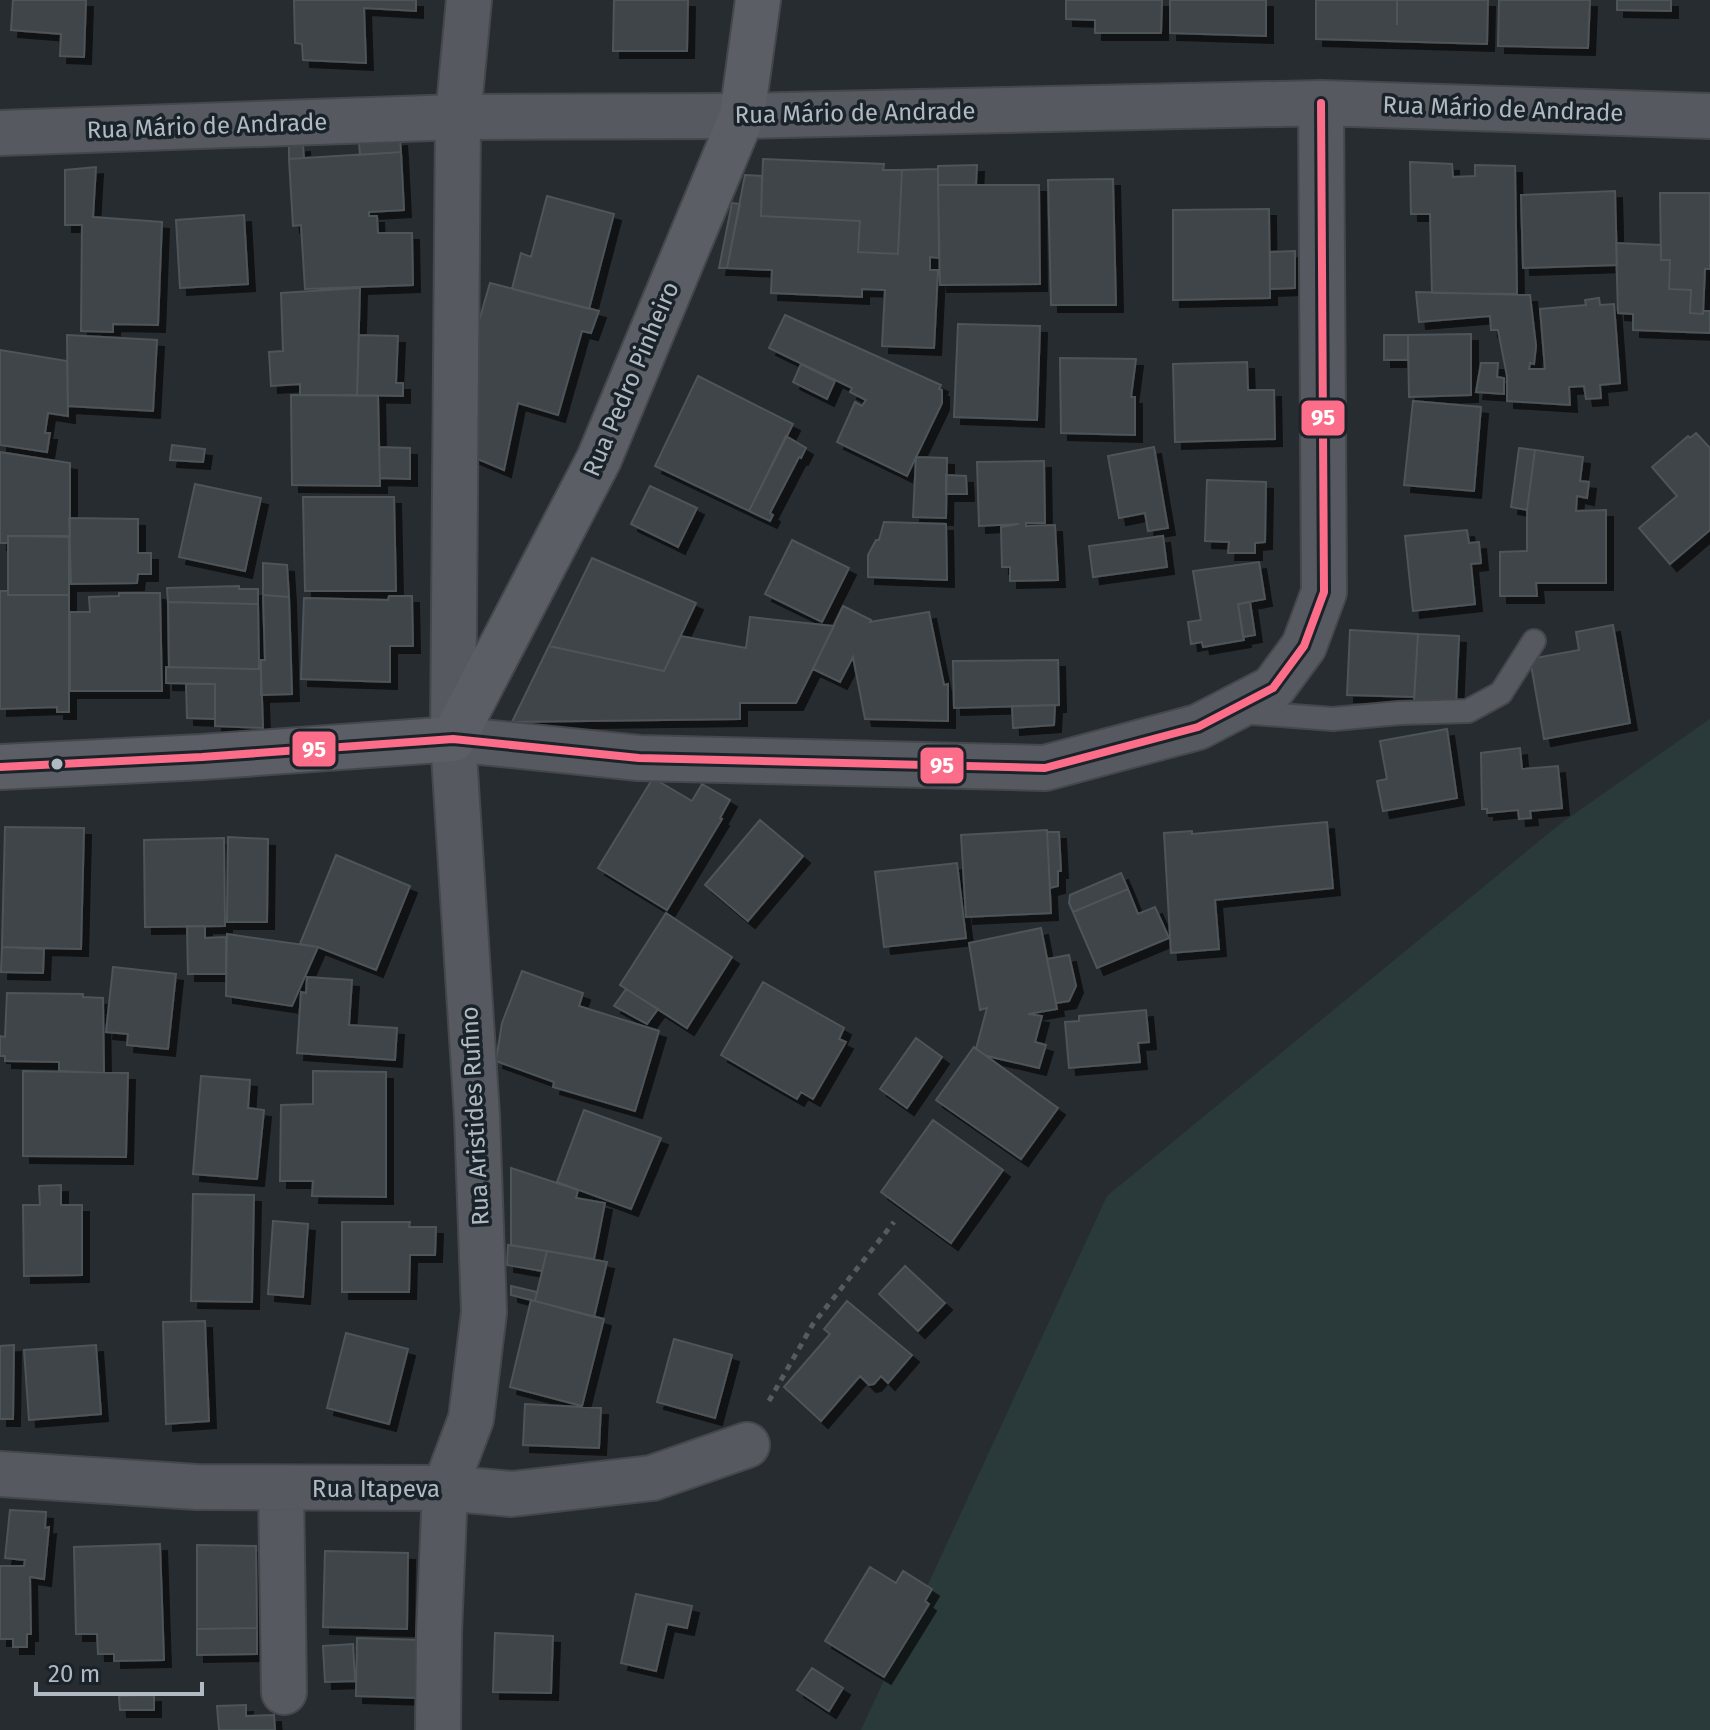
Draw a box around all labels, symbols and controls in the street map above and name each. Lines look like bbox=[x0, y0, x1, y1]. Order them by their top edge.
street label: Rua Mário de Andrade bbox=[1382, 91, 1624, 127]
street label: Rua Mário de Andrade bbox=[734, 97, 976, 129]
street label: Rua Mário de Andrade bbox=[86, 108, 328, 144]
street label: Rua Pedro Pinheiro bbox=[577, 277, 685, 481]
line badge: 95 bbox=[1300, 399, 1346, 437]
text: 95 bbox=[1311, 404, 1335, 431]
line badge: 95 bbox=[291, 730, 337, 768]
text: 95 bbox=[302, 736, 326, 763]
line badge: 95 bbox=[919, 746, 965, 785]
text: 95 bbox=[930, 752, 954, 779]
unlabelled marker bbox=[49, 756, 65, 772]
street label: Rua Aristides Rufino bbox=[455, 1006, 495, 1226]
street label: Rua Itapeva bbox=[312, 1475, 440, 1503]
scale bar bbox=[36, 1646, 202, 1696]
text: 20 m bbox=[48, 1660, 100, 1688]

